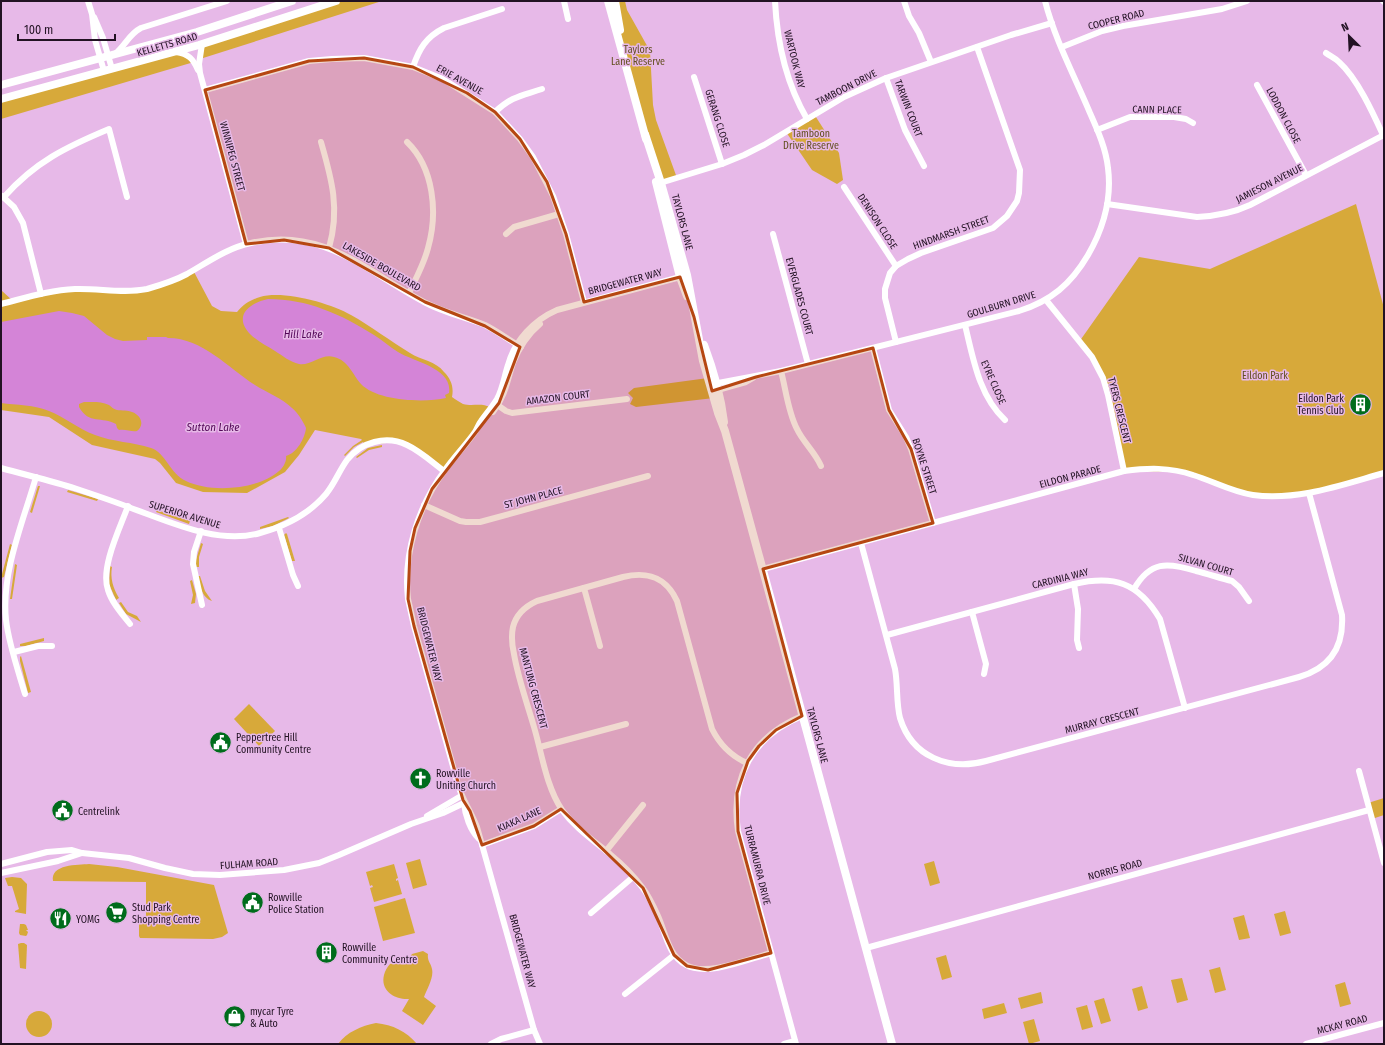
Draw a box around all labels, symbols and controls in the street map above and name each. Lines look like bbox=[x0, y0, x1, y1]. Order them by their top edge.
street label: COOPER ROAD bbox=[1087, 7, 1146, 33]
scale bar bbox=[18, 16, 115, 42]
north arrow bbox=[1329, 16, 1369, 56]
text: N bbox=[1339, 20, 1351, 35]
text: 100 m bbox=[24, 23, 53, 37]
street label: WARTOOK WAY bbox=[781, 29, 807, 90]
street label: KELLETTS ROAD bbox=[136, 31, 199, 59]
park label: Taylors Lane Reserve bbox=[611, 44, 665, 68]
street label: ERIE AVENUE bbox=[434, 62, 485, 98]
street label: TAMBOON DRIVE bbox=[814, 67, 879, 108]
street label: TARWIN COURT bbox=[892, 78, 925, 139]
street label: LODDON CLOSE bbox=[1263, 85, 1303, 146]
street label: GERANG CLOSE bbox=[702, 88, 732, 149]
street label: CANN PLACE bbox=[1132, 104, 1182, 116]
street label: WINNIPEG STREET bbox=[217, 120, 247, 193]
park label: Tamboon Drive Reserve bbox=[783, 128, 839, 152]
street label: JAMIESON AVENUE bbox=[1234, 162, 1305, 206]
street label: DENISON CLOSE bbox=[855, 192, 900, 252]
street label: TAYLORS LANE bbox=[669, 193, 695, 252]
street label: HINDMARSH STREET bbox=[911, 213, 992, 252]
street label: LAKESIDE BOULEVARD bbox=[340, 240, 423, 294]
street label: EVERGLADES COURT bbox=[783, 256, 815, 337]
street label: BRIDGEWATER WAY bbox=[587, 266, 664, 298]
street label: GOULBURN DRIVE bbox=[965, 289, 1037, 321]
water label: Hill Lake bbox=[284, 328, 322, 341]
street label: EYRE CLOSE bbox=[978, 358, 1008, 407]
park label: Eildon Park bbox=[1242, 370, 1288, 382]
street label: TYERS CRESCENT bbox=[1105, 376, 1133, 445]
street label: AMAZON COURT bbox=[526, 388, 591, 408]
building icon: Eildon Park Tennis Club bbox=[1347, 391, 1373, 417]
place label: Eildon Park Tennis Club bbox=[1297, 393, 1344, 417]
water label: Sutton Lake bbox=[185, 421, 240, 434]
street label: BOYNE STREET bbox=[909, 437, 939, 496]
street label: EILDON PARADE bbox=[1038, 463, 1103, 491]
street label: ST JOHN PLACE bbox=[503, 484, 564, 512]
street label: SUPERIOR AVENUE bbox=[147, 498, 222, 532]
street label: SILVAN COURT bbox=[1177, 551, 1235, 579]
street label: CARDINIA WAY bbox=[1031, 566, 1090, 592]
street label: BRIDGEWATER WAY bbox=[414, 606, 444, 683]
street label: MANTUNG CRESCENT bbox=[516, 646, 550, 731]
street label: MURRAY CRESCENT bbox=[1064, 705, 1141, 737]
street label: TAYLORS LANE bbox=[804, 706, 830, 765]
public building icon: Peppertree Hill Community Centre bbox=[208, 730, 234, 756]
place label: Peppertree Hill Community Centre bbox=[236, 732, 311, 756]
church icon: Rowville Uniting Church bbox=[408, 766, 434, 792]
place label: Rowville Uniting Church bbox=[436, 768, 496, 792]
public building icon: Centrelink bbox=[49, 798, 75, 824]
street label: KIAKA LANE bbox=[496, 805, 543, 835]
place label: Centrelink bbox=[78, 806, 120, 818]
street label: TURRAMURRA DRIVE bbox=[741, 824, 773, 907]
street label: FULHAM ROAD bbox=[220, 856, 279, 872]
street label: NORRIS ROAD bbox=[1087, 857, 1144, 883]
public building icon: Rowville Police Station bbox=[240, 890, 266, 916]
place label: Rowville Police Station bbox=[268, 892, 324, 916]
supermarket icon: Stud Park Shopping Centre bbox=[104, 900, 130, 926]
place label: Stud Park Shopping Centre bbox=[132, 902, 200, 926]
restaurant icon: YOMG bbox=[48, 906, 74, 932]
street label: BRIDGEWATER WAY bbox=[506, 913, 538, 990]
place label: YOMG bbox=[76, 914, 100, 926]
building icon: Rowville Community Centre bbox=[313, 940, 339, 966]
place label: Rowville Community Centre bbox=[342, 942, 417, 966]
shop icon: mycar Tyre & Auto bbox=[221, 1004, 247, 1030]
place label: mycar Tyre & Auto bbox=[250, 1006, 294, 1030]
street label: MCKAY ROAD bbox=[1316, 1012, 1369, 1038]

